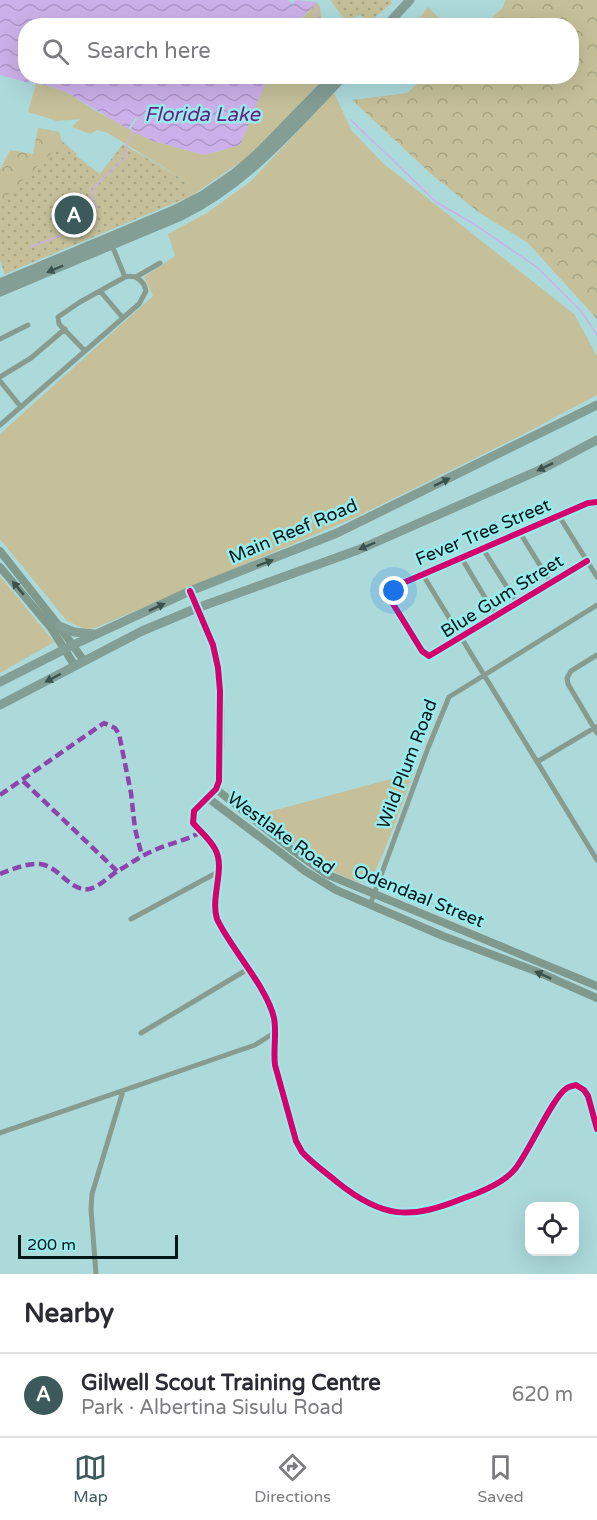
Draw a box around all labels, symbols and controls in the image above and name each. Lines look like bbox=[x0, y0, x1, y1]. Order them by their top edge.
search box bbox=[18, 18, 579, 84]
icon: search bbox=[39, 35, 72, 68]
text: Search here bbox=[87, 38, 211, 64]
water label: Florida Lake bbox=[144, 103, 262, 127]
pin: A bbox=[54, 192, 94, 238]
one-way arrow bbox=[46, 264, 64, 274]
one-way arrow bbox=[536, 462, 553, 472]
one-way arrow bbox=[433, 477, 450, 486]
street label: Main Reef Road bbox=[225, 494, 361, 568]
street label: Fever Tree Street bbox=[412, 494, 554, 570]
one-way arrow bbox=[357, 541, 375, 551]
street label: Blue Gum Street bbox=[437, 550, 567, 642]
one-way arrow bbox=[256, 558, 274, 568]
your location bbox=[379, 576, 408, 605]
one-way arrow bbox=[11, 580, 24, 596]
one-way arrow bbox=[148, 602, 166, 612]
one-way arrow bbox=[45, 673, 62, 683]
street label: Wild Plum Road bbox=[372, 696, 442, 832]
street label: Westlake Road bbox=[223, 787, 339, 879]
street label: Odendaal Street bbox=[350, 860, 488, 932]
one-way arrow bbox=[535, 970, 552, 979]
map controls bbox=[525, 1202, 579, 1256]
button: locate bbox=[525, 1202, 579, 1256]
scale bar bbox=[18, 1232, 178, 1260]
text: 200 m bbox=[27, 1235, 76, 1255]
text: Nearby bbox=[24, 1298, 114, 1329]
text: Gilwell Scout Training Centre bbox=[81, 1370, 381, 1396]
text: A bbox=[36, 1383, 51, 1407]
text: 620 m bbox=[512, 1383, 573, 1407]
text: Park · Albertina Sisulu Road bbox=[81, 1396, 343, 1420]
tab: Map bbox=[73, 1451, 108, 1507]
tab: Directions bbox=[254, 1451, 331, 1507]
tab: Saved bbox=[477, 1451, 524, 1507]

